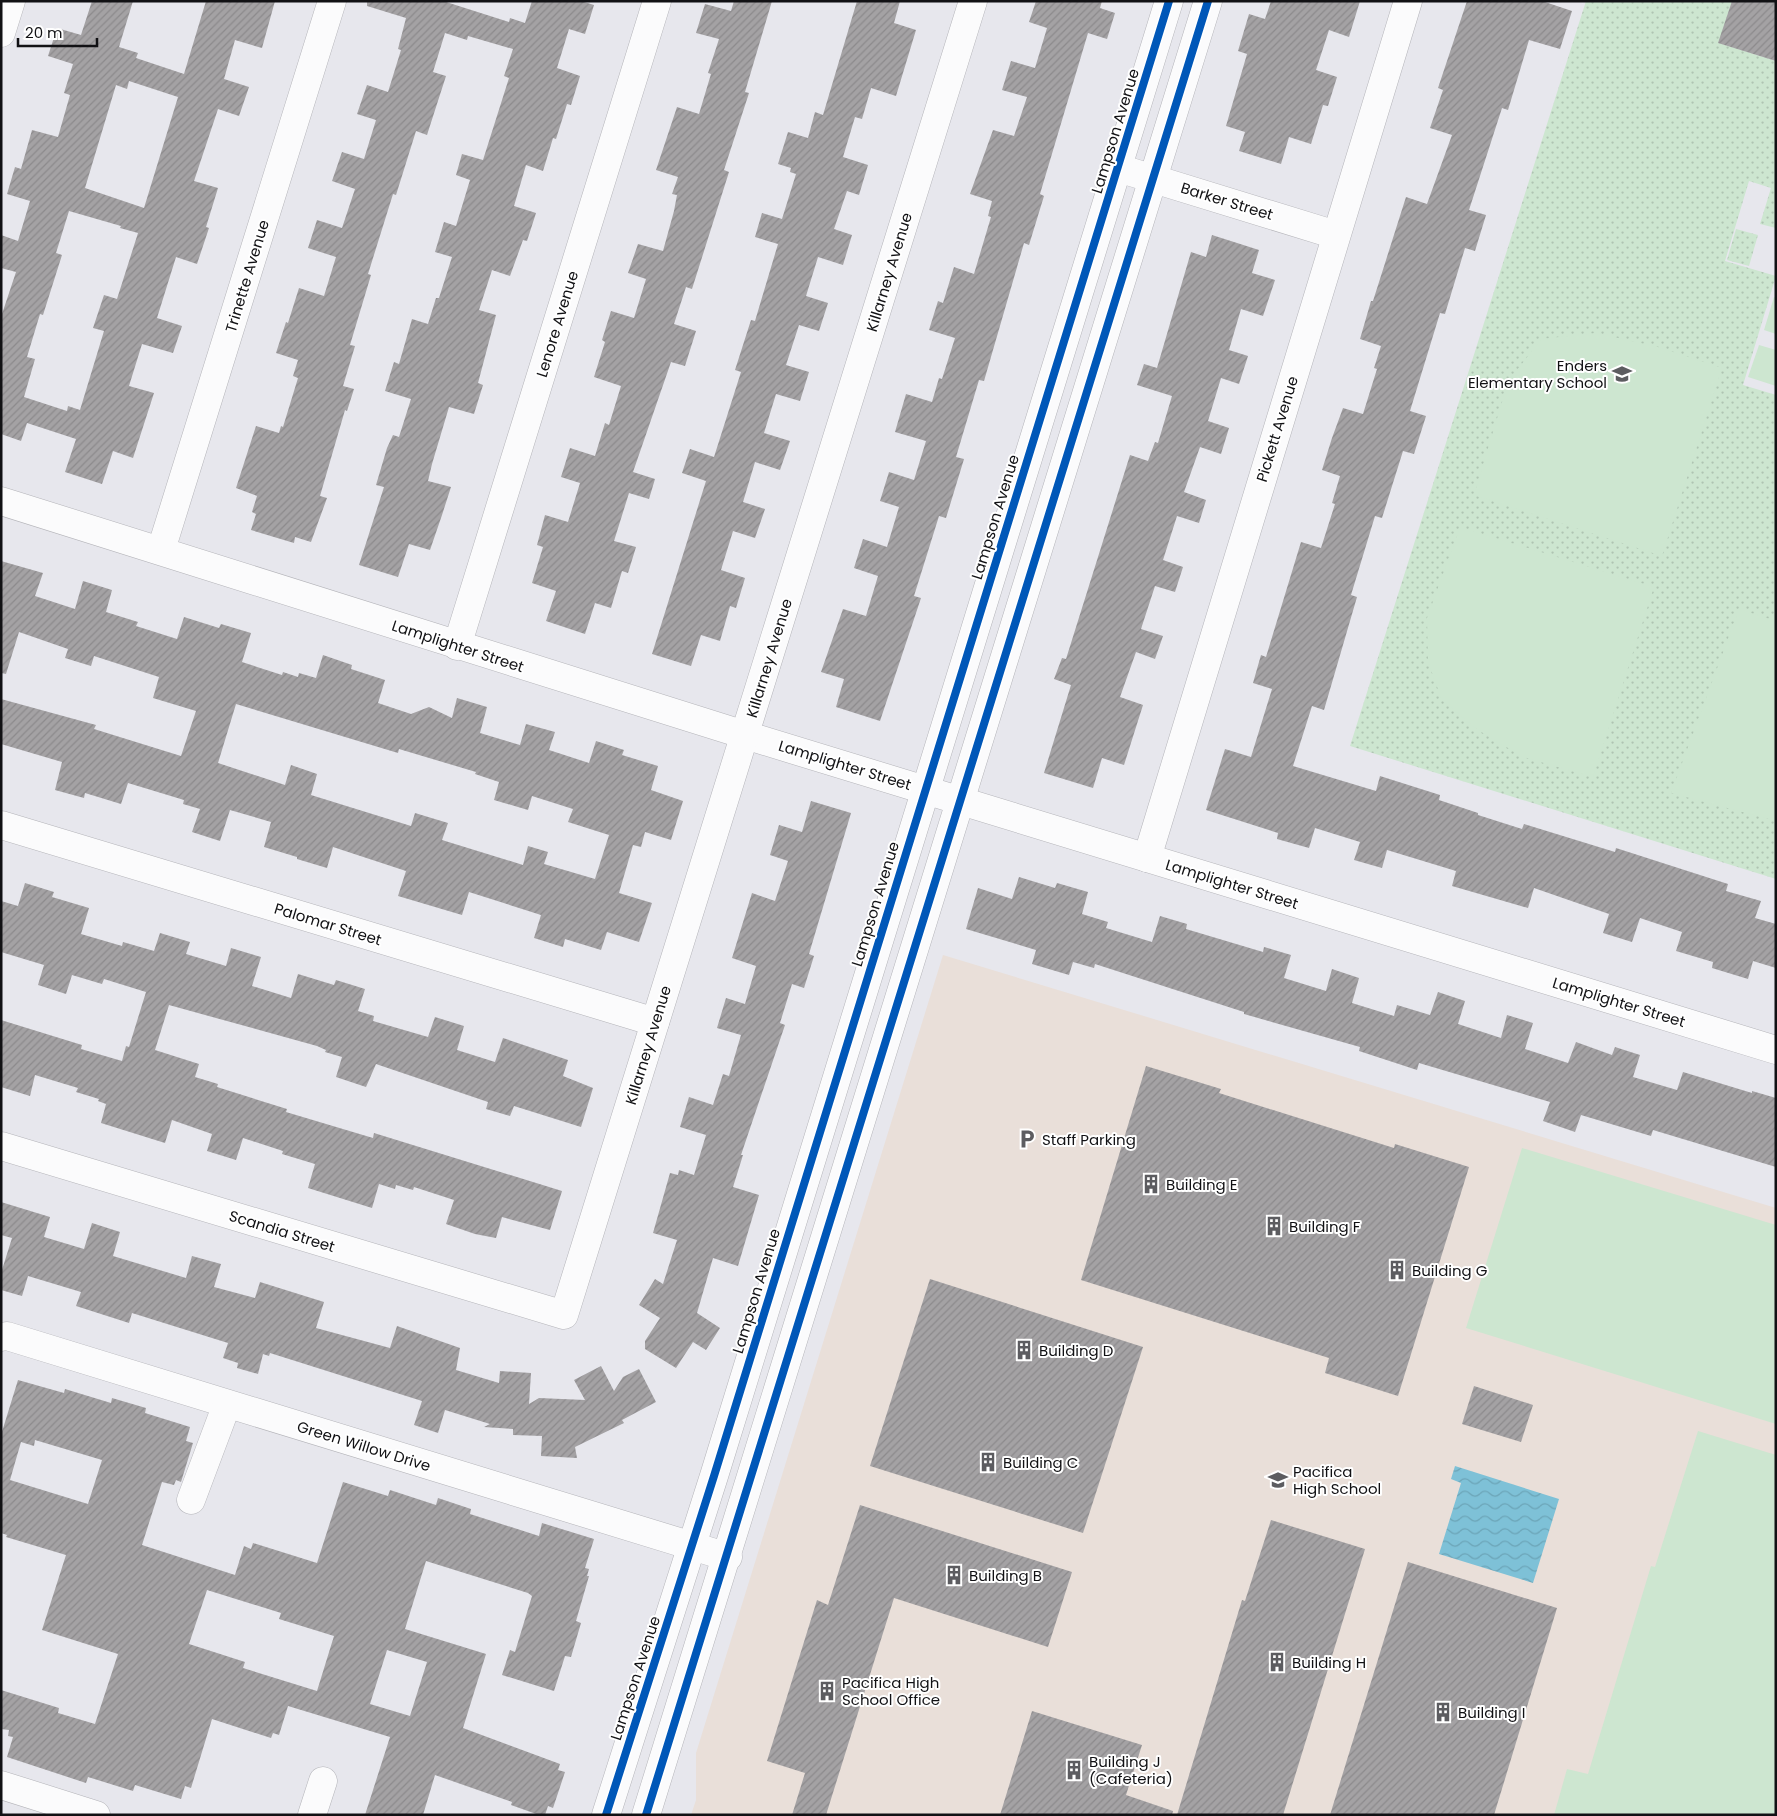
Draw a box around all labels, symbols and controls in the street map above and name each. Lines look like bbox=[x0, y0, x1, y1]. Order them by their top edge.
scale bar bbox=[18, 15, 96, 47]
text: 20 m bbox=[25, 22, 63, 43]
street label: Lampson Avenue bbox=[1086, 66, 1144, 196]
street label: Barker Street bbox=[1178, 177, 1276, 225]
street label: Killarney Avenue bbox=[861, 210, 917, 334]
street label: Trinette Avenue bbox=[220, 217, 274, 335]
street label: Lenore Avenue bbox=[531, 268, 583, 380]
place label: Enders Elementary School bbox=[1468, 355, 1607, 393]
school or university icon: Enders Elementary School bbox=[1611, 363, 1633, 385]
street label: Pickett Avenue bbox=[1251, 373, 1303, 485]
street label: Lampson Avenue bbox=[966, 452, 1024, 582]
street label: Killarney Avenue bbox=[741, 596, 797, 720]
street label: Lamplighter Street bbox=[389, 615, 527, 677]
street label: Lamplighter Street bbox=[776, 735, 914, 795]
street label: Lampson Avenue bbox=[846, 839, 904, 969]
street label: Lamplighter Street bbox=[1163, 854, 1301, 914]
street label: Palomar Street bbox=[272, 898, 384, 950]
street label: Lamplighter Street bbox=[1550, 972, 1688, 1032]
street label: Killarney Avenue bbox=[620, 983, 676, 1107]
parking icon: Staff Parking bbox=[1016, 1128, 1038, 1150]
place label: Staff Parking bbox=[1042, 1129, 1136, 1150]
building icon: Building E bbox=[1140, 1173, 1162, 1195]
place label: Building E bbox=[1166, 1174, 1237, 1195]
street label: Scandia Street bbox=[227, 1205, 337, 1257]
building icon: Building F bbox=[1263, 1215, 1285, 1237]
place label: Building F bbox=[1289, 1216, 1361, 1237]
street label: Lampson Avenue bbox=[727, 1226, 785, 1356]
building icon: Building G bbox=[1386, 1259, 1408, 1281]
place label: Building G bbox=[1412, 1260, 1488, 1281]
building icon: Building D bbox=[1013, 1339, 1035, 1361]
place label: Building D bbox=[1039, 1340, 1113, 1361]
street label: Green Willow Drive bbox=[295, 1416, 433, 1476]
building icon: Building C bbox=[977, 1451, 999, 1473]
place label: Building C bbox=[1003, 1452, 1078, 1473]
place label: Pacifica High School bbox=[1293, 1461, 1381, 1499]
school or university icon: Pacifica High School bbox=[1267, 1469, 1289, 1491]
building icon: Building B bbox=[943, 1564, 965, 1586]
place label: Building B bbox=[969, 1565, 1042, 1586]
street label: Lampson Avenue bbox=[605, 1613, 665, 1743]
building icon: Building H bbox=[1266, 1651, 1288, 1673]
place label: Building H bbox=[1292, 1652, 1366, 1673]
place label: Pacifica High School Office bbox=[842, 1672, 940, 1710]
building icon: Pacifica High School Office bbox=[816, 1680, 838, 1702]
building icon: Building I bbox=[1432, 1701, 1454, 1723]
place label: Building I bbox=[1458, 1702, 1525, 1723]
place label: Building J (Cafeteria) bbox=[1089, 1751, 1173, 1789]
building icon: Building J (Cafeteria) bbox=[1063, 1759, 1085, 1781]

